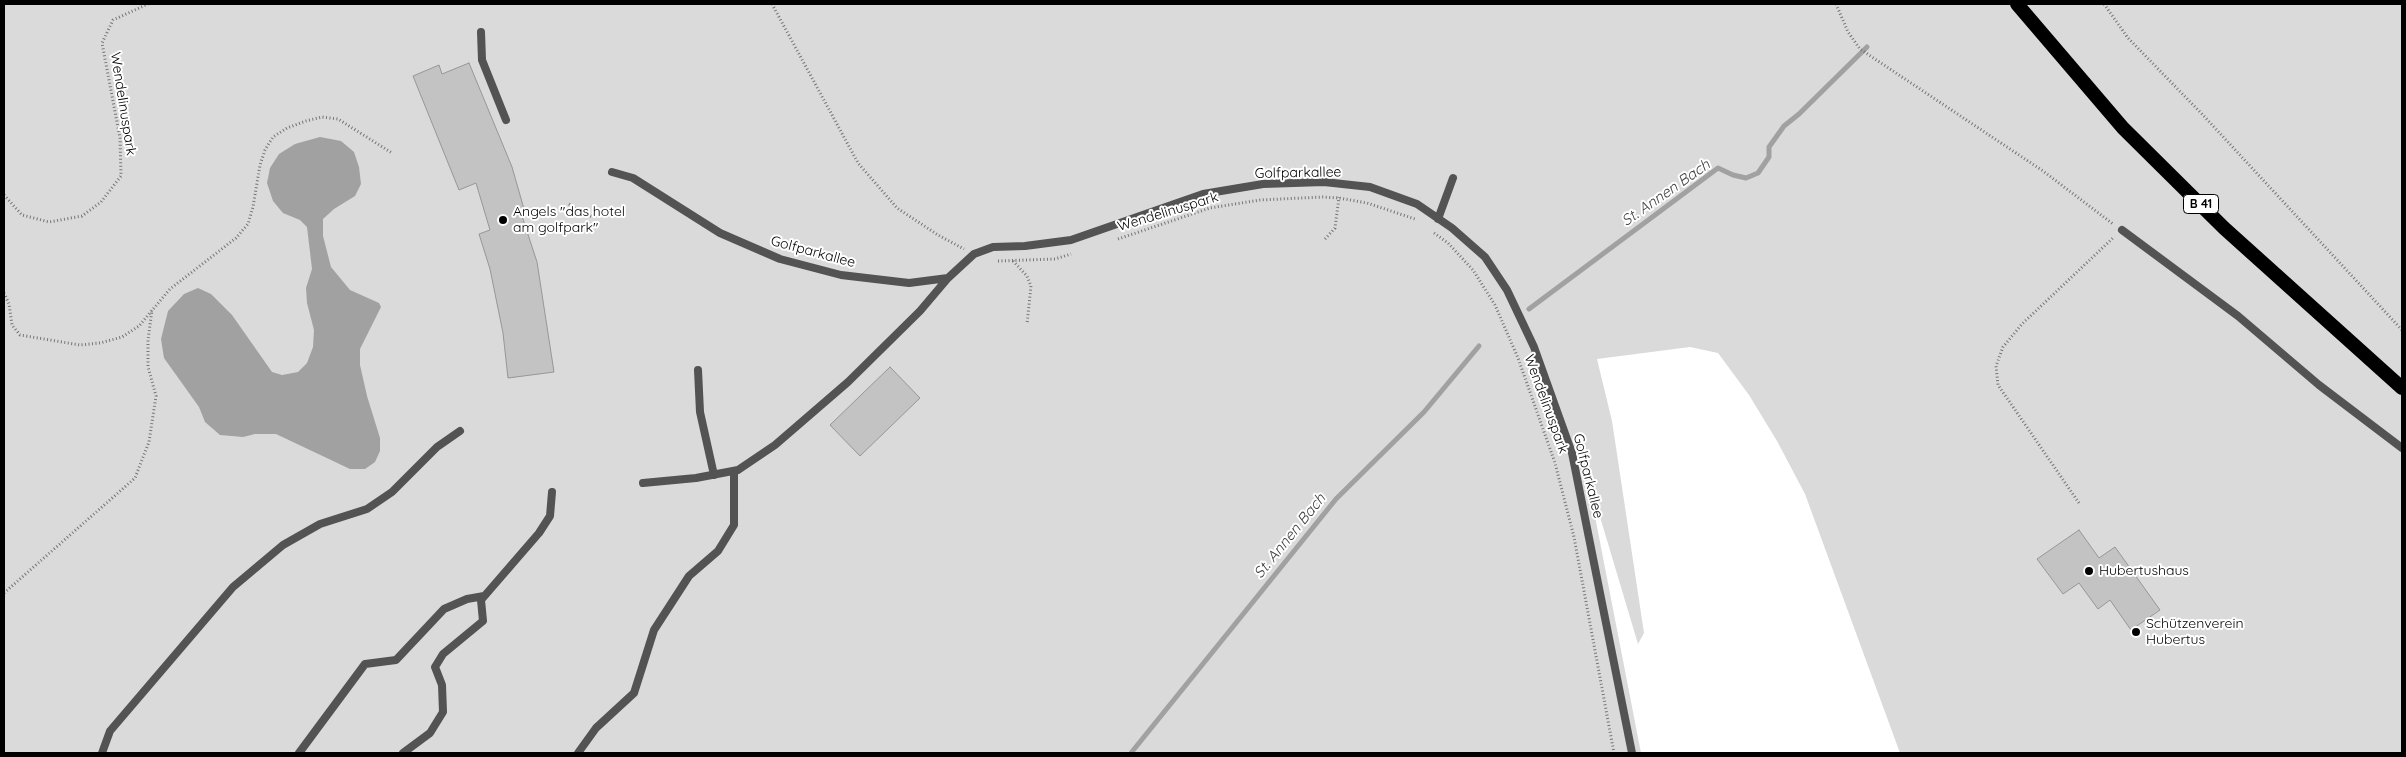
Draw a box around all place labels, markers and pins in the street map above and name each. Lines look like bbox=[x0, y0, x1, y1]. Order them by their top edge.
place label: Angels "das hotel am golfpark" bbox=[513, 204, 625, 236]
marker: Angels "das hotel am golfpark" bbox=[497, 214, 509, 226]
place label: Hubertushaus bbox=[2099, 563, 2189, 579]
marker: Hubertushaus bbox=[2083, 565, 2095, 577]
place label: Schützenverein Hubertus bbox=[2146, 616, 2244, 648]
marker: Schützenverein Hubertus bbox=[2130, 626, 2142, 638]

